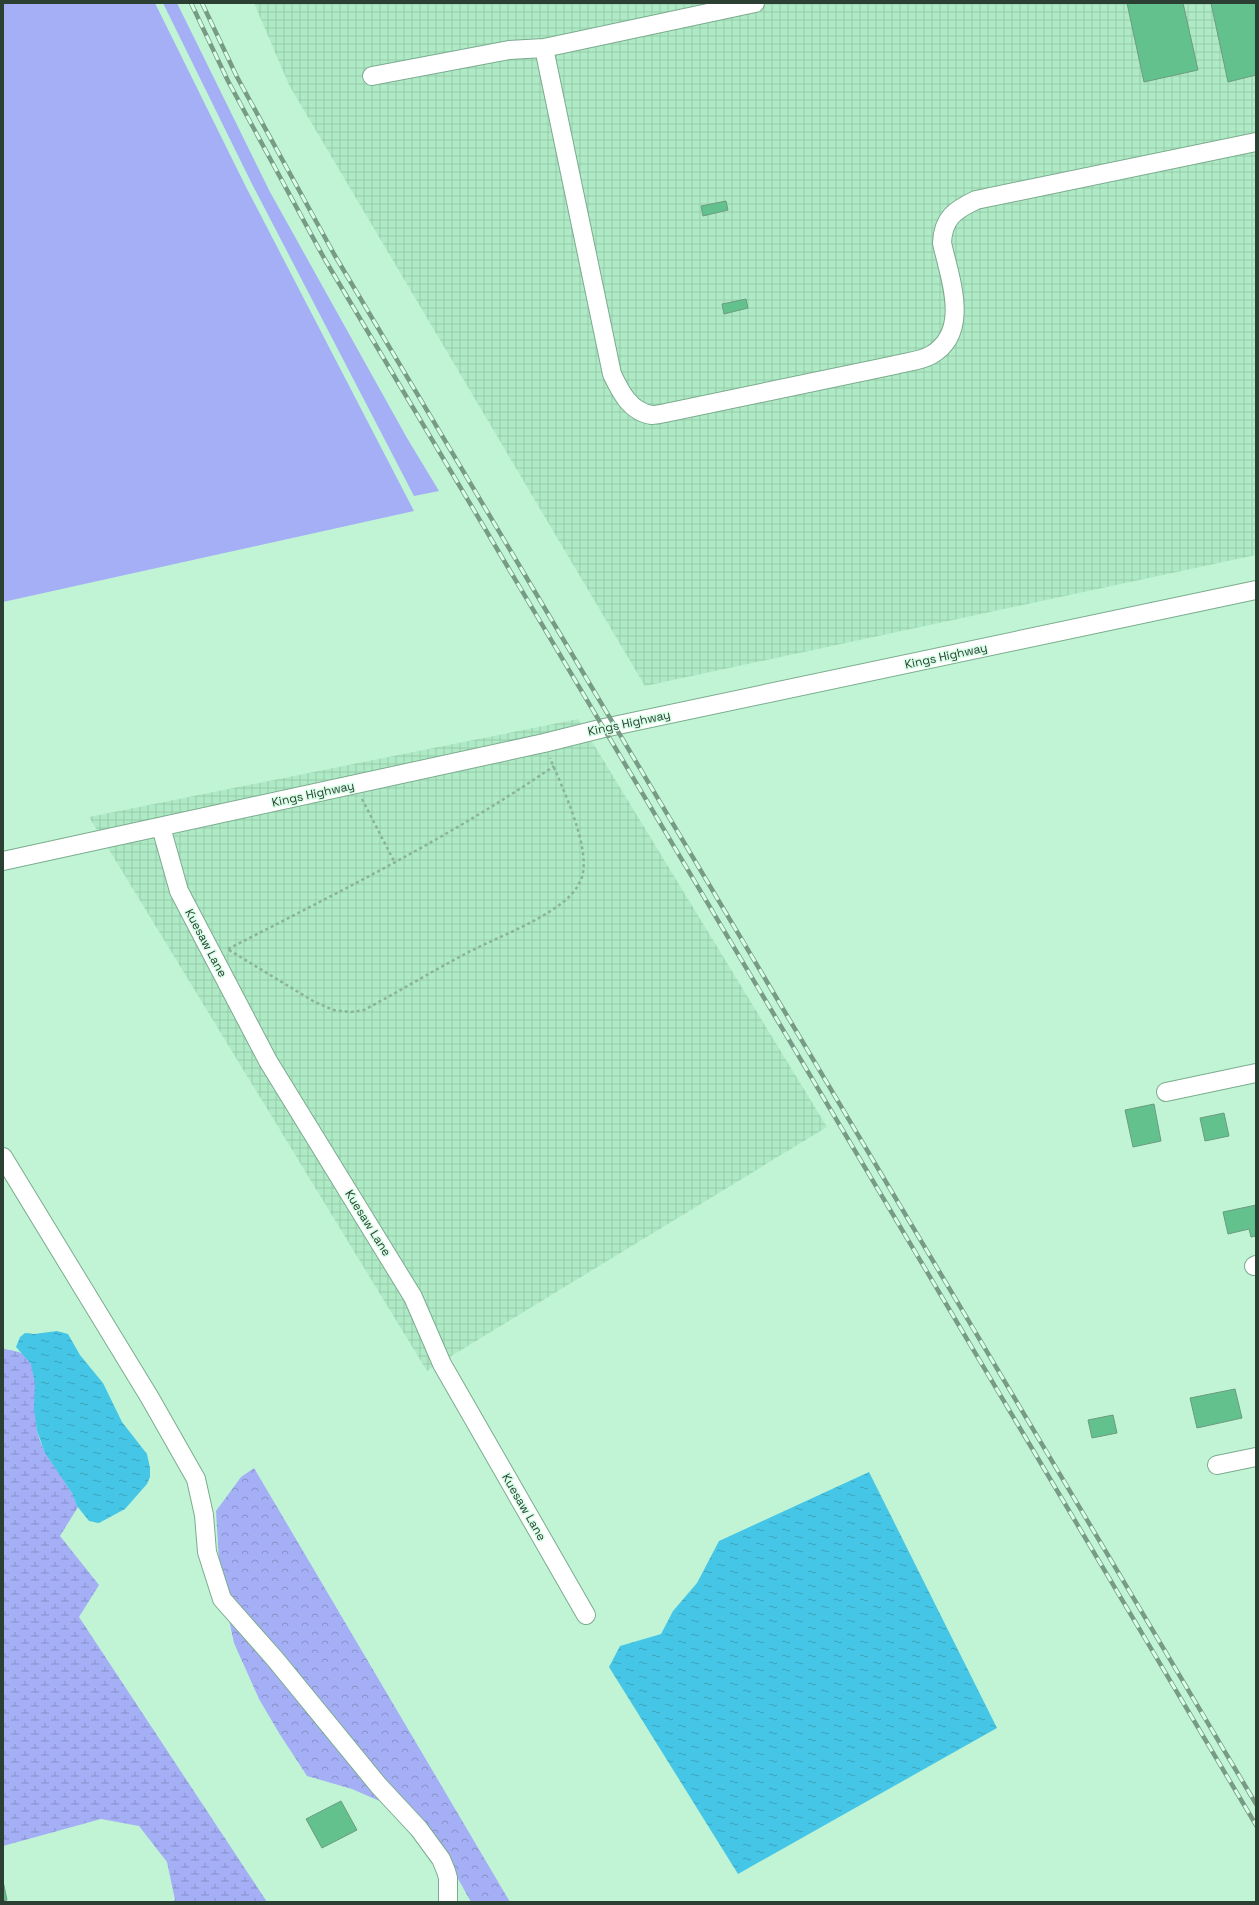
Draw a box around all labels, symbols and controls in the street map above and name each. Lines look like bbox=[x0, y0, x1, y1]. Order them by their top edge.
street label: Kings Highway bbox=[903, 639, 989, 673]
street label: Kings Highway bbox=[586, 706, 672, 740]
street label: Kings Highway bbox=[270, 777, 356, 811]
street label: Kuesaw Lane bbox=[181, 906, 231, 980]
street label: Kuesaw Lane bbox=[341, 1187, 395, 1259]
street label: Kuesaw Lane bbox=[498, 1470, 550, 1544]

